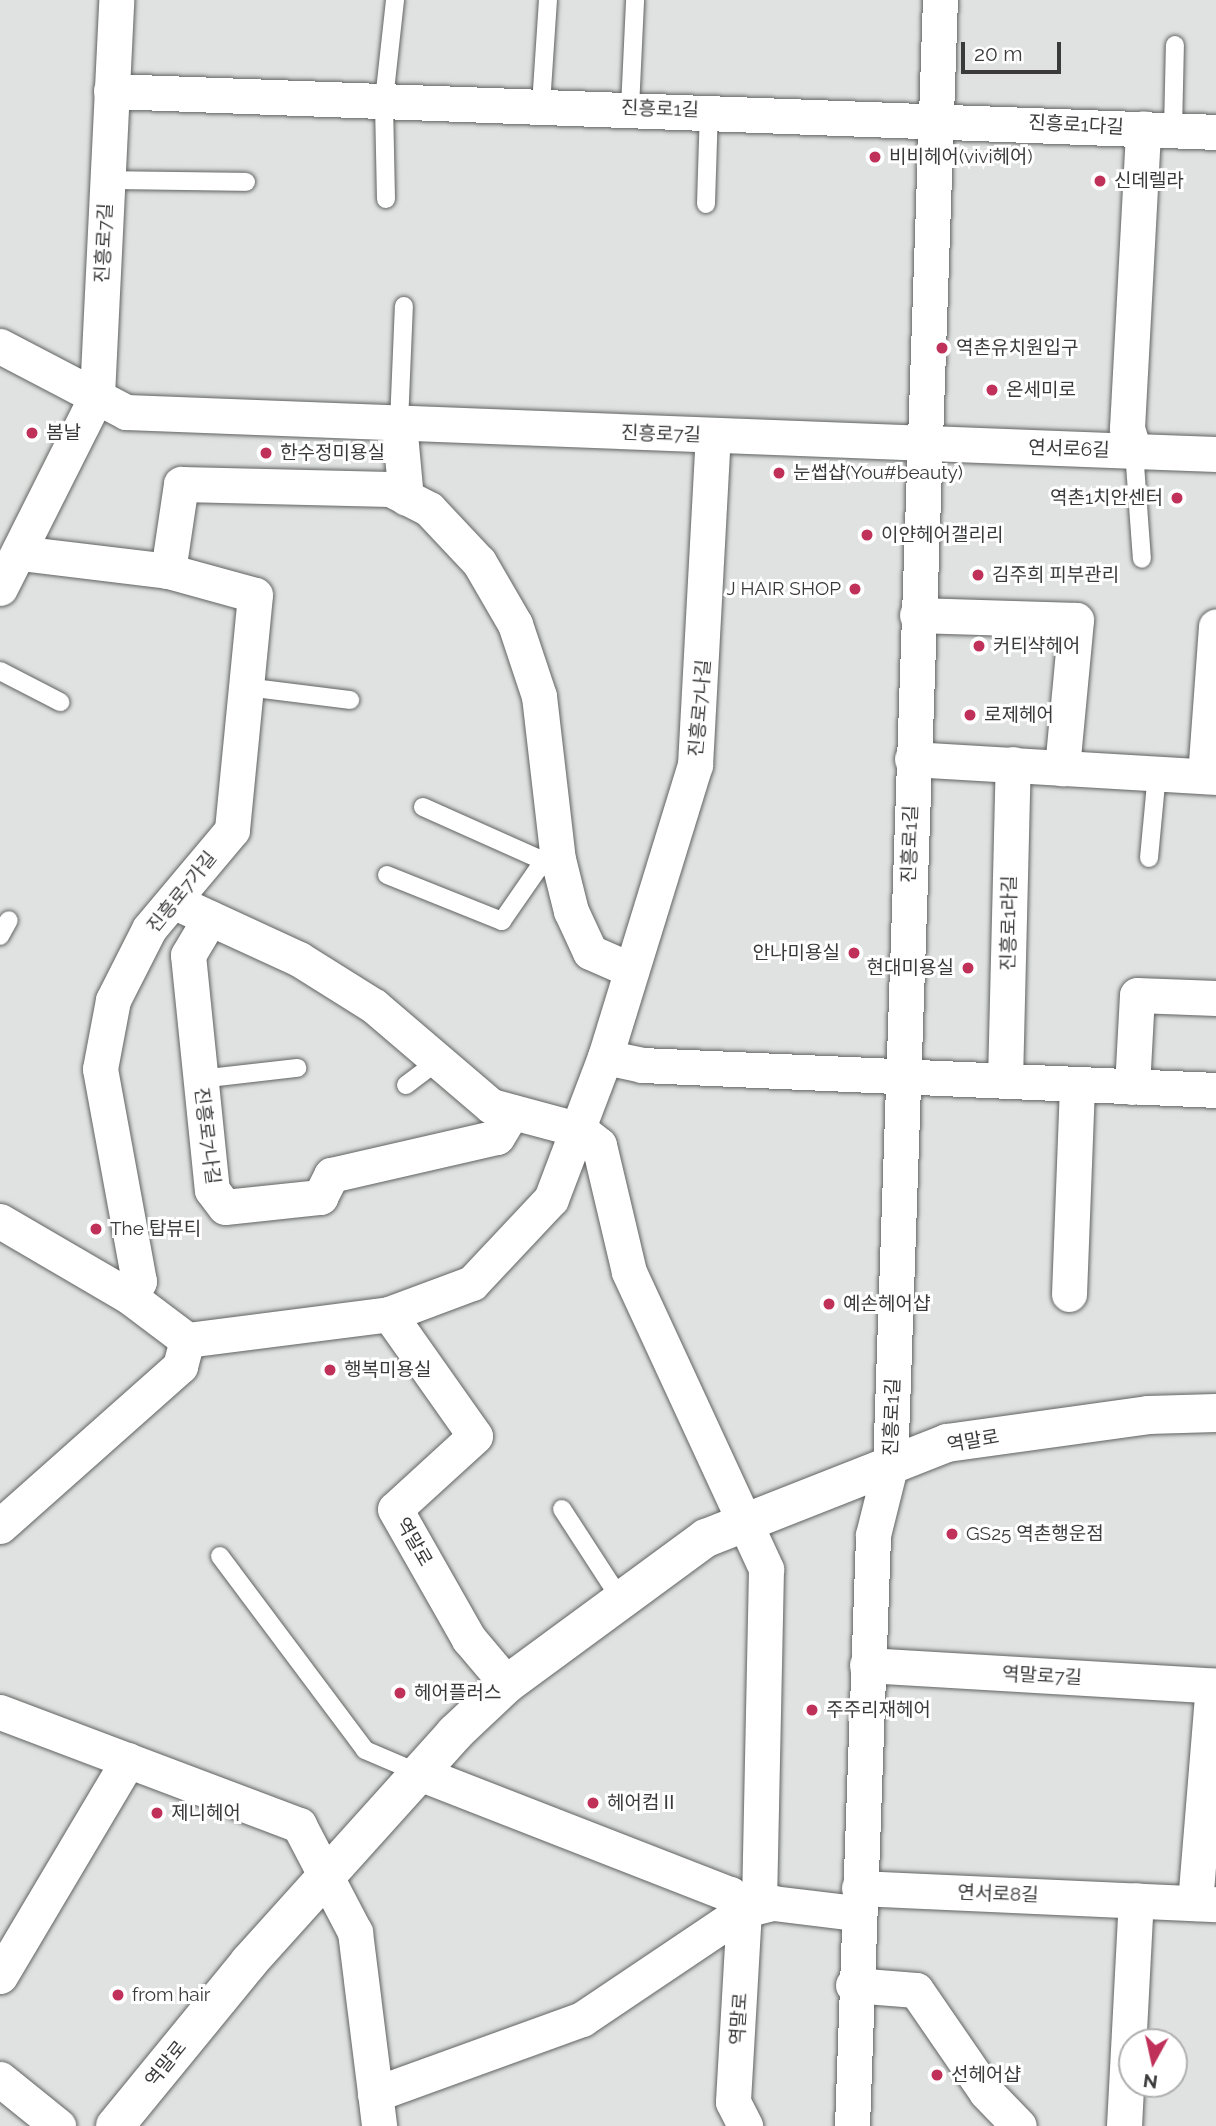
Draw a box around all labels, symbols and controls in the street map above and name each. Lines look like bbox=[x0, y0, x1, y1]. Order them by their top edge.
scale bar bbox=[964, 28, 1064, 72]
text: 20 m bbox=[974, 41, 1022, 66]
street label: 진흥로1길 bbox=[621, 96, 699, 122]
street label: 진흥로1다길 bbox=[1028, 111, 1124, 139]
place label: 비비헤어(vivi헤어) bbox=[889, 146, 1033, 168]
marker: 비비헤어(vivi헤어) bbox=[867, 149, 883, 165]
place label: 신데렐라 bbox=[1114, 170, 1184, 192]
marker: 신데렐라 bbox=[1092, 173, 1108, 189]
street label: 진흥로7길 bbox=[91, 202, 117, 284]
place label: 역촌유치원입구 bbox=[956, 337, 1078, 359]
marker: 역촌유치원입구 bbox=[934, 340, 950, 356]
place label: 온세미로 bbox=[1006, 379, 1076, 401]
marker: 온세미로 bbox=[984, 382, 1000, 398]
street label: 진흥로7길 bbox=[621, 421, 701, 447]
place label: 봄날 bbox=[46, 422, 81, 444]
marker: 봄날 bbox=[24, 425, 40, 441]
street label: 연서로6길 bbox=[1028, 436, 1110, 462]
place label: 한수정미용실 bbox=[280, 442, 385, 464]
marker: 한수정미용실 bbox=[258, 445, 274, 461]
place label: 눈썹샵(You#beauty) bbox=[793, 462, 963, 484]
marker: 눈썹샵(You#beauty) bbox=[771, 465, 787, 481]
place label: 역촌1치안센터 bbox=[1050, 487, 1163, 509]
marker: 역촌1치안센터 bbox=[1169, 490, 1185, 506]
place label: 이얀헤어갤리리 bbox=[881, 524, 1003, 546]
marker: 이얀헤어갤리리 bbox=[859, 527, 875, 543]
place label: 김주희 피부관리 bbox=[992, 564, 1119, 586]
marker: 김주희 피부관리 bbox=[970, 567, 986, 583]
place label: J HAIR SHOP bbox=[727, 578, 841, 600]
marker: J HAIR SHOP bbox=[847, 581, 863, 597]
place label: 커티샥헤어 bbox=[993, 635, 1080, 657]
marker: 커티샥헤어 bbox=[971, 638, 987, 654]
street label: 진흥로7나길 bbox=[684, 658, 716, 758]
place label: 로제헤어 bbox=[984, 704, 1054, 726]
marker: 로제헤어 bbox=[962, 707, 978, 723]
street label: 진흥로1길 bbox=[897, 805, 923, 883]
street label: 진흥로7가길 bbox=[142, 847, 222, 937]
street label: 진흥로1라길 bbox=[997, 875, 1021, 971]
place label: 안나미용실 bbox=[753, 942, 840, 964]
marker: 안나미용실 bbox=[846, 945, 862, 961]
place label: 현대미용실 bbox=[867, 957, 954, 979]
marker: 현대미용실 bbox=[960, 960, 976, 976]
street label: 진흥로7나길 bbox=[190, 1086, 224, 1186]
place label: The 탑뷰티 bbox=[110, 1218, 201, 1240]
marker: The 탑뷰티 bbox=[88, 1221, 104, 1237]
place label: 예손헤어샵 bbox=[843, 1293, 930, 1315]
marker: 예손헤어샵 bbox=[821, 1296, 837, 1312]
place label: 행복미용실 bbox=[344, 1359, 431, 1381]
marker: 행복미용실 bbox=[322, 1362, 338, 1378]
street label: 진흥로1길 bbox=[879, 1378, 905, 1456]
street label: 역말로 bbox=[945, 1425, 1001, 1457]
street label: 역말로 bbox=[391, 1514, 437, 1570]
place label: GS25 역촌행운점 bbox=[966, 1523, 1104, 1545]
marker: GS25 역촌행운점 bbox=[944, 1526, 960, 1542]
street label: 역말로7길 bbox=[1001, 1663, 1083, 1689]
place label: 헤어플러스 bbox=[414, 1682, 501, 1704]
marker: 헤어플러스 bbox=[392, 1685, 408, 1701]
place label: 주주리재헤어 bbox=[826, 1699, 931, 1721]
marker: 주주리재헤어 bbox=[804, 1702, 820, 1718]
place label: 헤어컴Ⅱ bbox=[607, 1792, 678, 1814]
marker: 헤어컴Ⅱ bbox=[585, 1795, 601, 1811]
place label: 제니헤어 bbox=[171, 1802, 241, 1824]
marker: 제니헤어 bbox=[149, 1805, 165, 1821]
street label: 연서로8길 bbox=[957, 1881, 1039, 1907]
place label: from hair bbox=[132, 1984, 210, 2006]
marker: from hair bbox=[110, 1987, 126, 2003]
street label: 역말로 bbox=[726, 1992, 752, 2046]
north arrow bbox=[1118, 2028, 1188, 2098]
street label: 역말로 bbox=[141, 2036, 191, 2092]
place label: 선헤어샵 bbox=[951, 2064, 1021, 2086]
marker: 선헤어샵 bbox=[929, 2067, 945, 2083]
text: N bbox=[1142, 2070, 1159, 2094]

